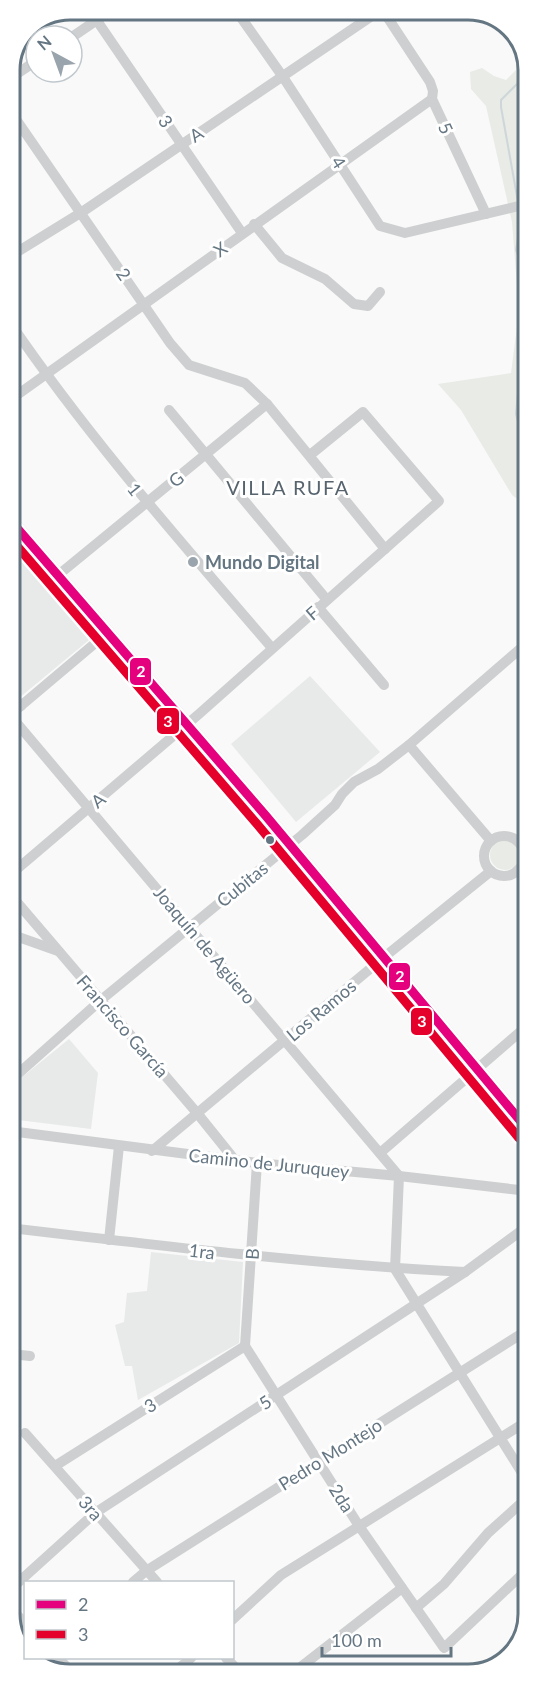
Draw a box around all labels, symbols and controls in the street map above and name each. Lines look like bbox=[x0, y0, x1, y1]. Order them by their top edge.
north arrow bbox=[24, 24, 84, 84]
text: N bbox=[33, 31, 55, 54]
street label: 3 bbox=[154, 110, 178, 132]
street label: 5 bbox=[434, 119, 458, 137]
street label: A bbox=[185, 121, 208, 147]
street label: 4 bbox=[327, 152, 351, 172]
street label: X bbox=[209, 236, 231, 261]
street label: 2 bbox=[112, 264, 136, 284]
street label: G bbox=[164, 466, 188, 492]
district label: VILLA RUFA bbox=[226, 475, 350, 499]
street label: 1 bbox=[123, 478, 147, 500]
place label: Mundo Digital bbox=[205, 551, 320, 573]
marker: Mundo Digital bbox=[186, 555, 200, 569]
street label: F bbox=[301, 601, 323, 625]
line badge: 2 bbox=[129, 657, 152, 686]
text: 2 bbox=[136, 661, 146, 680]
line badge: 3 bbox=[156, 707, 180, 735]
text: 3 bbox=[163, 711, 173, 730]
street label: A bbox=[86, 787, 110, 812]
unlabelled marker bbox=[264, 834, 276, 846]
street label: Cubitas bbox=[212, 857, 272, 911]
street label: Joaquín de Agüero bbox=[149, 882, 261, 1008]
line badge: 2 bbox=[388, 962, 411, 991]
text: 2 bbox=[395, 966, 405, 985]
street label: Francisco García bbox=[72, 970, 174, 1082]
street label: Los Ramos bbox=[282, 974, 360, 1045]
line badge: 3 bbox=[410, 1007, 433, 1036]
text: 3 bbox=[417, 1011, 427, 1030]
street label: Camino de Juruquey bbox=[188, 1144, 351, 1182]
street label: 1ra bbox=[188, 1239, 216, 1263]
street label: B bbox=[241, 1247, 263, 1261]
street label: 5 bbox=[255, 1390, 275, 1414]
street label: 3 bbox=[140, 1393, 160, 1417]
street label: Pedro Montejo bbox=[274, 1413, 386, 1495]
street label: 2da bbox=[325, 1480, 359, 1516]
street label: 3ra bbox=[74, 1491, 108, 1525]
legend bbox=[24, 1581, 234, 1659]
text: 2 bbox=[78, 1593, 88, 1615]
scale bar bbox=[322, 1620, 451, 1658]
text: 3 bbox=[78, 1623, 88, 1645]
text: 100 m bbox=[331, 1629, 382, 1651]

